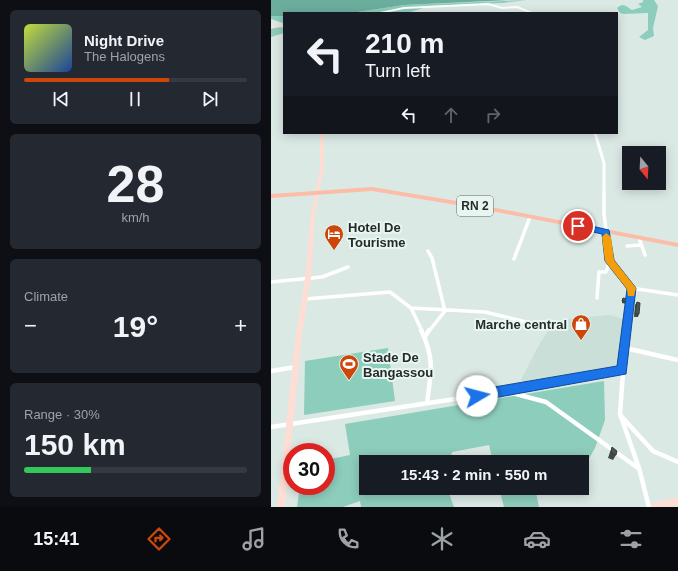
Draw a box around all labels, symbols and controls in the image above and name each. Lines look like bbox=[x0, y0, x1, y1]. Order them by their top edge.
icon: left bbox=[299, 28, 351, 80]
text: 210 m bbox=[365, 28, 444, 59]
text: Night Drive bbox=[84, 32, 164, 49]
text: The Halogens bbox=[84, 49, 165, 64]
text: Turn left bbox=[365, 61, 430, 81]
icon: previous bbox=[50, 88, 72, 110]
icon: pause bbox=[124, 88, 146, 110]
icon: next bbox=[199, 88, 221, 110]
icon: left bbox=[398, 104, 420, 126]
icon: ahead bbox=[440, 104, 462, 126]
icon: right bbox=[482, 104, 504, 126]
north arrow bbox=[622, 146, 666, 190]
map controls bbox=[622, 146, 666, 190]
text: 28 bbox=[107, 155, 164, 213]
road number: RN 2 bbox=[457, 196, 493, 216]
pin bbox=[561, 209, 595, 243]
text: km/h bbox=[121, 210, 150, 225]
icon: arrive bbox=[567, 215, 589, 237]
place label: Hotel De Tourisme bbox=[348, 220, 406, 250]
hotel icon: Hotel De Tourisme bbox=[323, 223, 345, 251]
text: Climate bbox=[24, 289, 68, 304]
text: 19° bbox=[113, 310, 158, 343]
text: − bbox=[24, 313, 37, 338]
text: + bbox=[234, 313, 247, 338]
shop icon: Marche central bbox=[570, 313, 592, 341]
place label: Marche central bbox=[475, 317, 567, 332]
place label: Stade De Bangassou bbox=[363, 350, 433, 380]
sports icon: Stade De Bangassou bbox=[338, 353, 360, 381]
position arrow bbox=[456, 375, 498, 417]
text: Range · 30% bbox=[24, 407, 100, 422]
text: 150 km bbox=[24, 428, 126, 461]
speed limit sign: 30 bbox=[283, 443, 335, 495]
text: 15:43 · 2 min · 550 m bbox=[401, 466, 547, 483]
icon: directions bbox=[145, 525, 173, 553]
icon: music bbox=[240, 525, 268, 553]
icon: phone bbox=[334, 525, 362, 553]
icon: climate bbox=[428, 525, 456, 553]
icon: car bbox=[523, 525, 551, 553]
icon: filters bbox=[617, 525, 645, 553]
text: 15:41 bbox=[33, 529, 79, 549]

